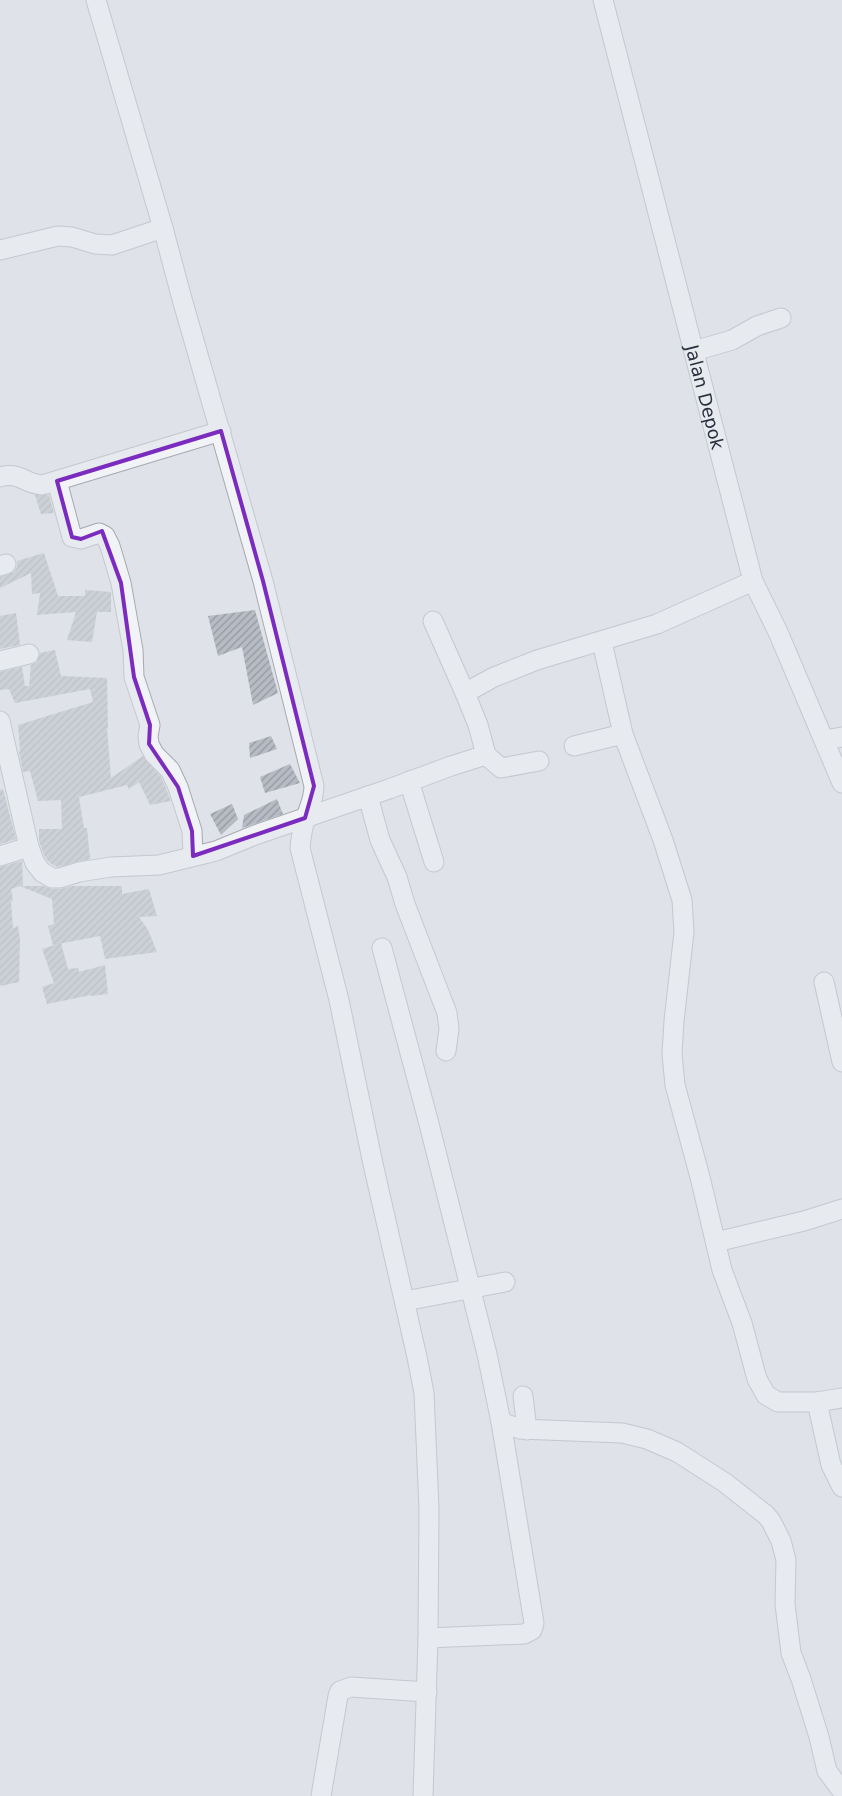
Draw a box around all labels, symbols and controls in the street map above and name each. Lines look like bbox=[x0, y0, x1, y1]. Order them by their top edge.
street label: Jalan Depok bbox=[682, 341, 729, 452]

